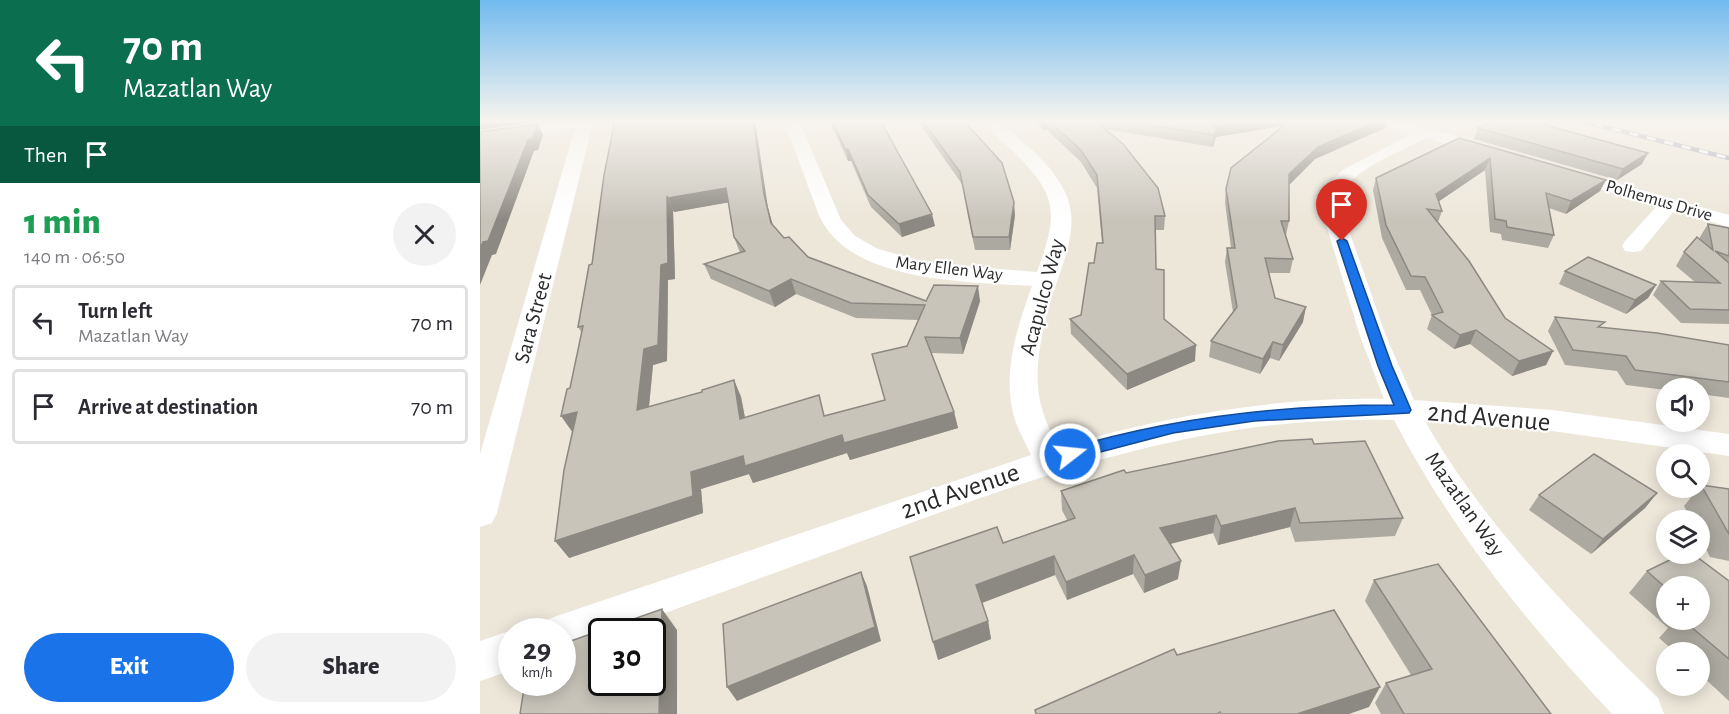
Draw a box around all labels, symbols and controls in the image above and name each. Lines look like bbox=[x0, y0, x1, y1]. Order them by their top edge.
icon: left bbox=[24, 24, 102, 102]
text: 70 m bbox=[123, 26, 203, 68]
text: Mazatlan Way bbox=[123, 75, 272, 102]
icon: arrive bbox=[80, 138, 113, 171]
text: Then bbox=[24, 144, 68, 166]
street label: Polhemus Drive bbox=[1604, 177, 1714, 225]
pin bbox=[1316, 179, 1367, 241]
icon: arrive bbox=[1325, 188, 1358, 221]
button: close bbox=[393, 203, 456, 266]
text: 1 min bbox=[24, 204, 101, 240]
street label: Acapulco Way bbox=[1016, 236, 1068, 357]
text: 140 m · 06:50 bbox=[24, 247, 125, 267]
street label: Mary Ellen Way bbox=[894, 253, 1004, 285]
street label: Sara Street bbox=[510, 271, 556, 365]
text: Turn left bbox=[78, 300, 152, 322]
icon: left bbox=[27, 306, 60, 339]
text: 70 m bbox=[411, 312, 453, 334]
text: Mazatlan Way bbox=[78, 326, 189, 346]
map controls bbox=[1656, 378, 1710, 696]
button: sound bbox=[1656, 378, 1710, 432]
icon: arrive bbox=[27, 390, 60, 423]
text: Arrive at destination bbox=[78, 396, 258, 418]
text: 70 m bbox=[411, 396, 453, 418]
street label: 2nd Avenue bbox=[1426, 398, 1552, 436]
position arrow bbox=[1038, 422, 1102, 486]
button: search bbox=[1656, 444, 1710, 498]
street label: Mazatlan Way bbox=[1421, 448, 1509, 561]
street label: 2nd Avenue bbox=[897, 458, 1023, 524]
button: layers bbox=[1656, 510, 1710, 564]
button: + bbox=[1656, 576, 1710, 630]
speed limit sign: 30 bbox=[588, 618, 666, 696]
button: Exit bbox=[24, 633, 234, 702]
button: Share bbox=[246, 633, 456, 702]
text: 29 bbox=[523, 635, 551, 665]
button: − bbox=[1656, 642, 1710, 696]
text: km/h bbox=[522, 665, 552, 680]

